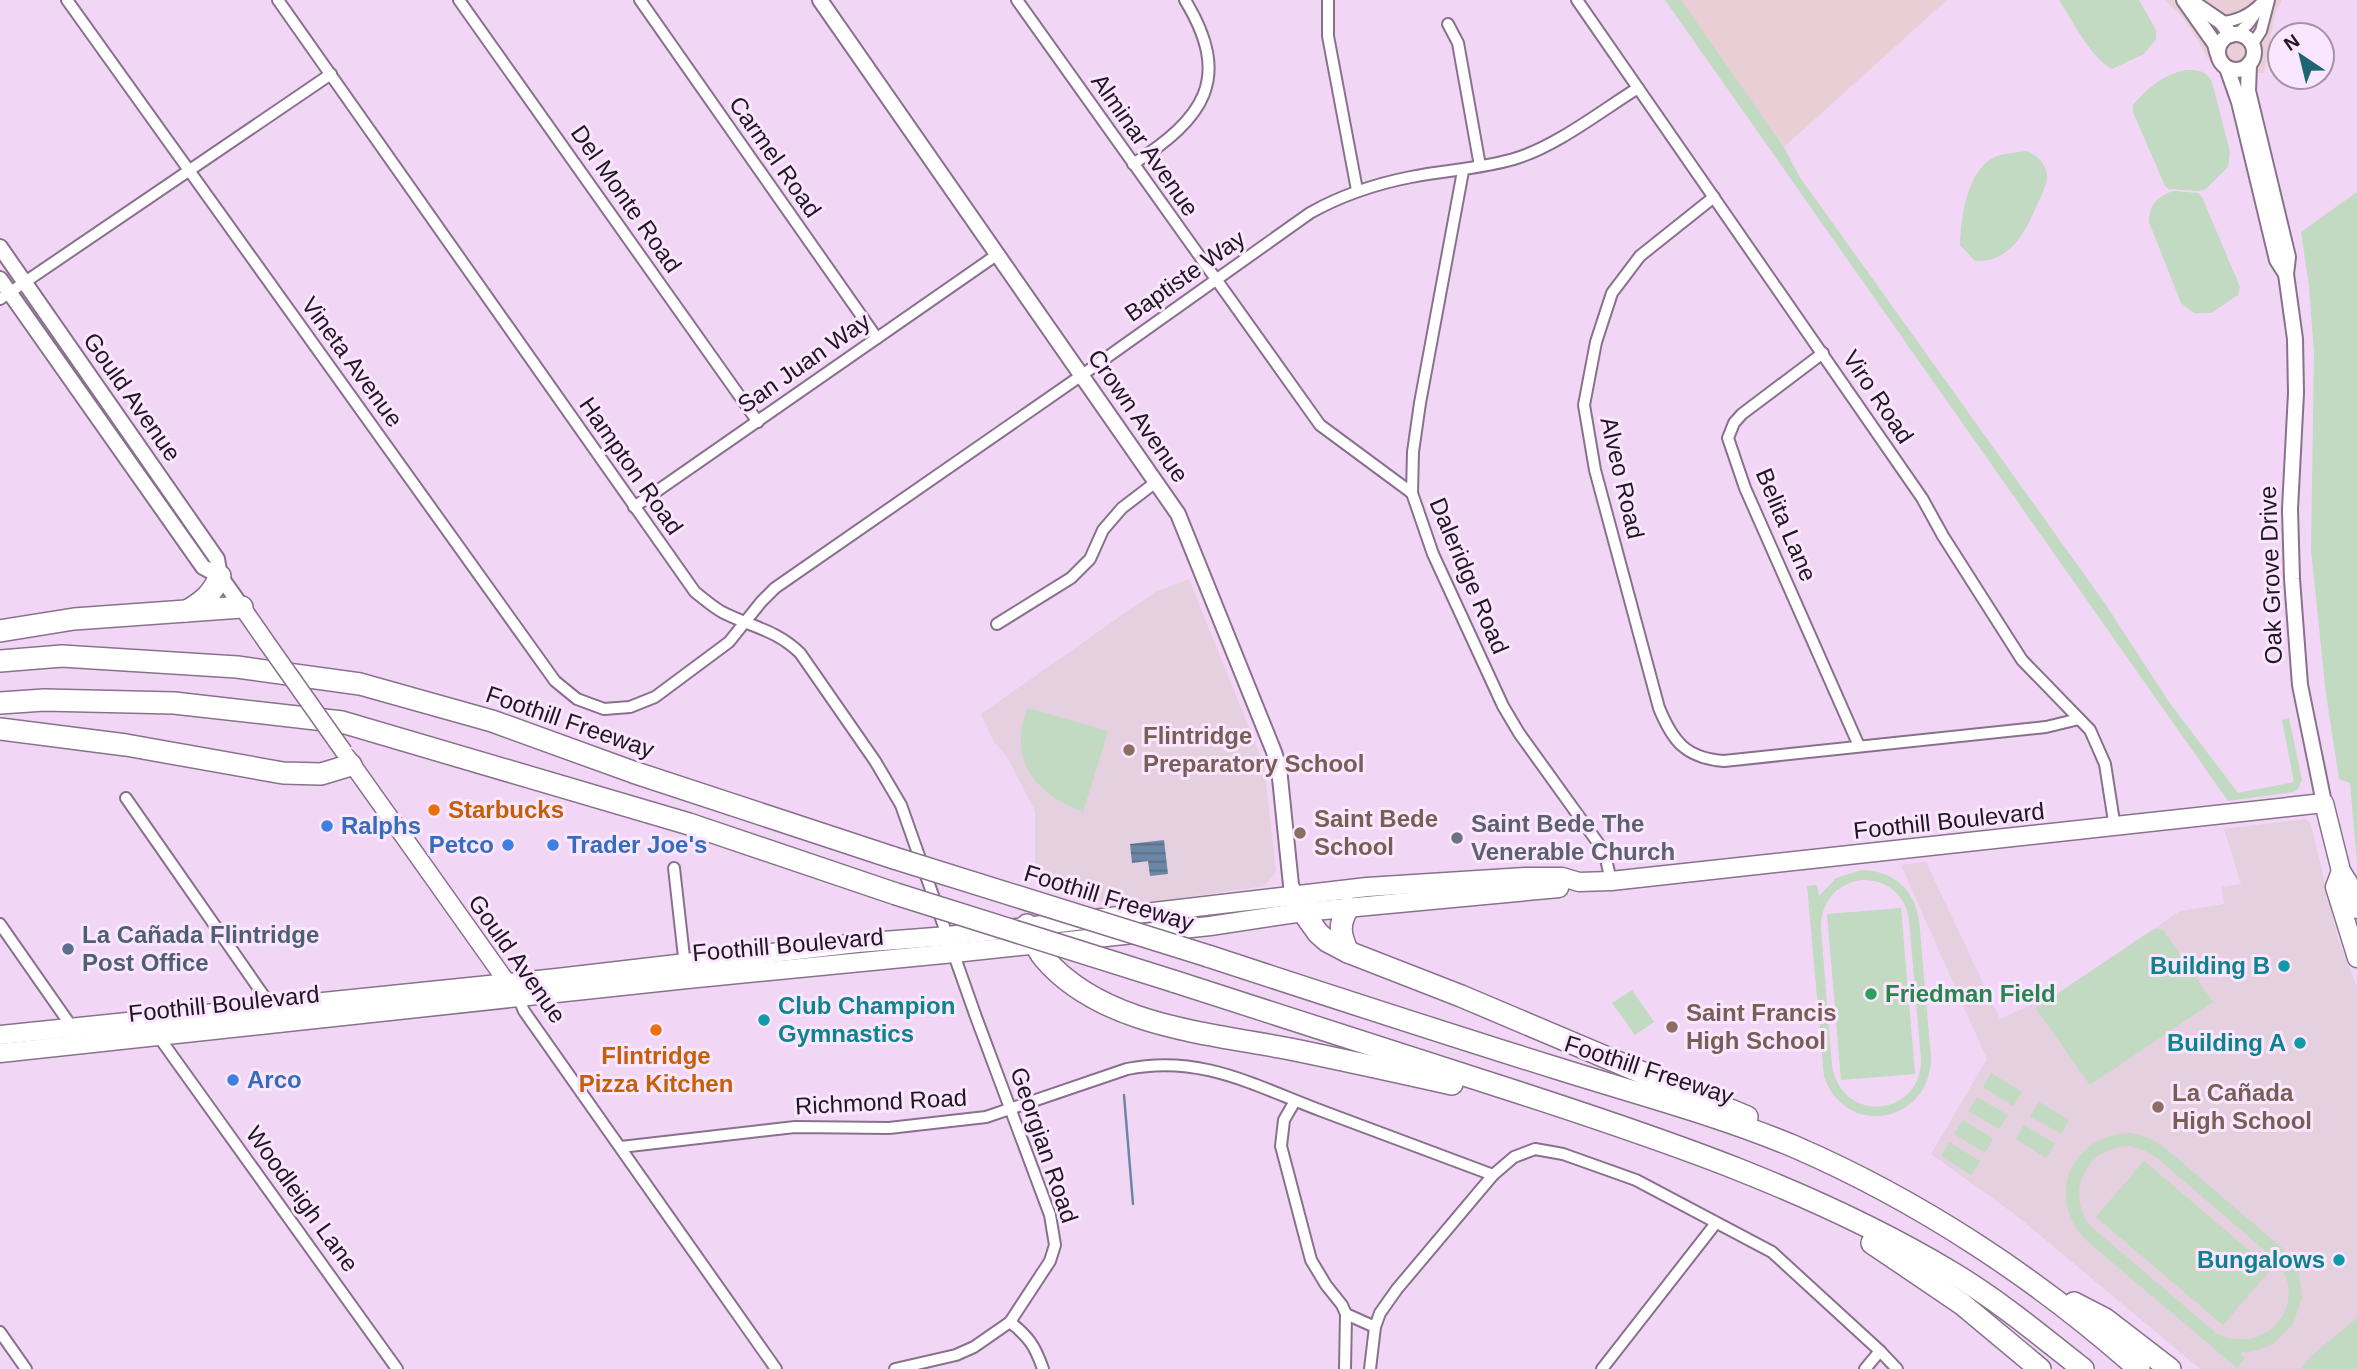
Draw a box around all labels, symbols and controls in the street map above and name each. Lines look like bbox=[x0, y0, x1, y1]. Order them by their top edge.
north arrow bbox=[2266, 21, 2336, 91]
text: N bbox=[2280, 30, 2303, 55]
street label: Alminar Avenue bbox=[1086, 68, 1205, 221]
street label: Carmel Road bbox=[724, 91, 827, 222]
street label: Del Monte Road bbox=[566, 120, 687, 277]
street label: Baptiste Way bbox=[1119, 224, 1250, 327]
street label: Vineta Avenue bbox=[296, 292, 409, 432]
street label: San Juan Way bbox=[732, 307, 875, 418]
street label: Gould Avenue bbox=[78, 327, 187, 466]
street label: Crown Avenue bbox=[1083, 344, 1194, 487]
street label: Viro Road bbox=[1838, 345, 1919, 448]
street label: Hampton Road bbox=[574, 392, 689, 540]
street label: Alveo Road bbox=[1595, 414, 1650, 541]
street label: Belita Lane bbox=[1751, 464, 1822, 585]
street label: Oak Grove Drive bbox=[2254, 485, 2287, 665]
street label: Daleridge Road bbox=[1424, 494, 1514, 658]
street label: Foothill Freeway bbox=[483, 680, 658, 763]
place label: Flintridge Preparatory School bbox=[1143, 722, 1364, 777]
marker: Flintridge Preparatory School bbox=[1121, 742, 1137, 758]
place label: Starbucks bbox=[448, 796, 564, 823]
street label: Foothill Boulevard bbox=[1852, 797, 2046, 844]
marker: Starbucks bbox=[426, 802, 442, 818]
place label: Saint Bede School bbox=[1314, 805, 1438, 860]
place label: Saint Bede The Venerable Church bbox=[1471, 810, 1675, 865]
place label: Ralphs bbox=[341, 812, 421, 839]
marker: Ralphs bbox=[319, 818, 335, 834]
marker: Saint Bede School bbox=[1292, 825, 1308, 841]
marker: Saint Bede The Venerable Church bbox=[1449, 830, 1465, 846]
place label: Petco bbox=[429, 831, 494, 858]
place label: Trader Joe's bbox=[567, 831, 707, 858]
marker: Petco bbox=[500, 837, 516, 853]
marker: Trader Joe's bbox=[545, 837, 561, 853]
street label: Foothill Freeway bbox=[1021, 859, 1197, 936]
street label: Gould Avenue bbox=[463, 889, 572, 1028]
place label: La Cañada Flintridge Post Office bbox=[82, 921, 319, 976]
street label: Foothill Boulevard bbox=[691, 923, 885, 966]
marker: La Cañada Flintridge Post Office bbox=[60, 941, 76, 957]
place label: Building B bbox=[2150, 952, 2270, 979]
marker: Building B bbox=[2276, 958, 2292, 974]
street label: Foothill Boulevard bbox=[127, 980, 321, 1027]
place label: Friedman Field bbox=[1885, 980, 2056, 1007]
marker: Friedman Field bbox=[1863, 986, 1879, 1002]
place label: Club Champion Gymnastics bbox=[778, 992, 955, 1047]
place label: Saint Francis High School bbox=[1686, 999, 1837, 1054]
marker: Club Champion Gymnastics bbox=[756, 1012, 772, 1028]
marker: Saint Francis High School bbox=[1664, 1019, 1680, 1035]
marker: Flintridge Pizza Kitchen bbox=[648, 1022, 664, 1038]
street label: Foothill Freeway bbox=[1561, 1029, 1737, 1110]
place label: Building A bbox=[2167, 1029, 2286, 1056]
marker: Building A bbox=[2292, 1035, 2308, 1051]
place label: Flintridge Pizza Kitchen bbox=[579, 1042, 733, 1097]
street label: Georgian Road bbox=[1005, 1063, 1084, 1226]
place label: Arco bbox=[247, 1066, 302, 1093]
marker: Arco bbox=[225, 1072, 241, 1088]
place label: La Cañada High School bbox=[2172, 1079, 2312, 1134]
street label: Richmond Road bbox=[794, 1084, 968, 1119]
marker: La Cañada High School bbox=[2150, 1099, 2166, 1115]
street label: Woodleigh Lane bbox=[241, 1121, 364, 1277]
place label: Bungalows bbox=[2197, 1246, 2325, 1273]
marker: Bungalows bbox=[2331, 1252, 2347, 1268]

